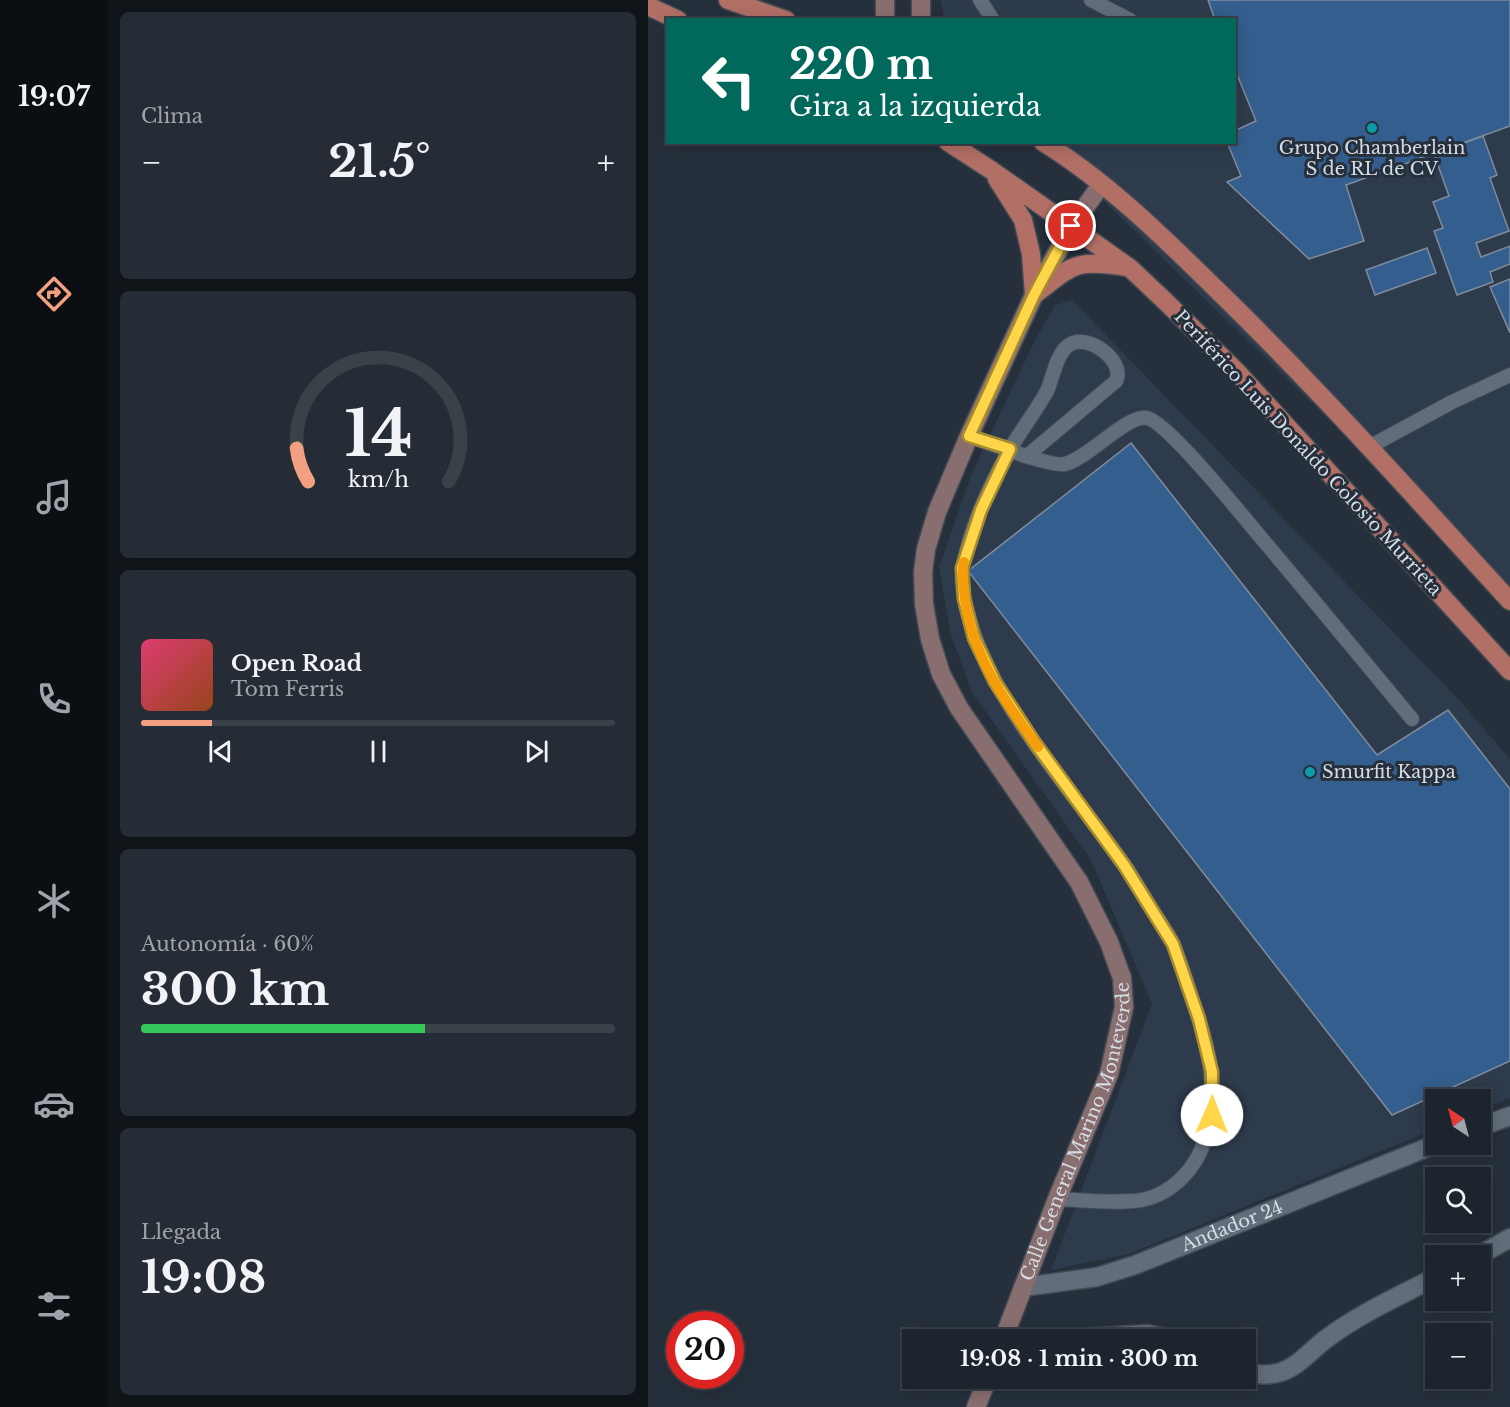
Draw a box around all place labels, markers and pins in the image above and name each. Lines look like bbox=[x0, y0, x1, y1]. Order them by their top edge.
marker: Grupo Chamberlain S de RL de CV bbox=[1365, 121, 1379, 135]
place label: Grupo Chamberlain S de RL de CV bbox=[1279, 137, 1465, 180]
pin bbox=[1045, 200, 1096, 251]
place label: Smurfit Kappa bbox=[1322, 761, 1456, 783]
marker: Smurfit Kappa bbox=[1303, 765, 1317, 779]

